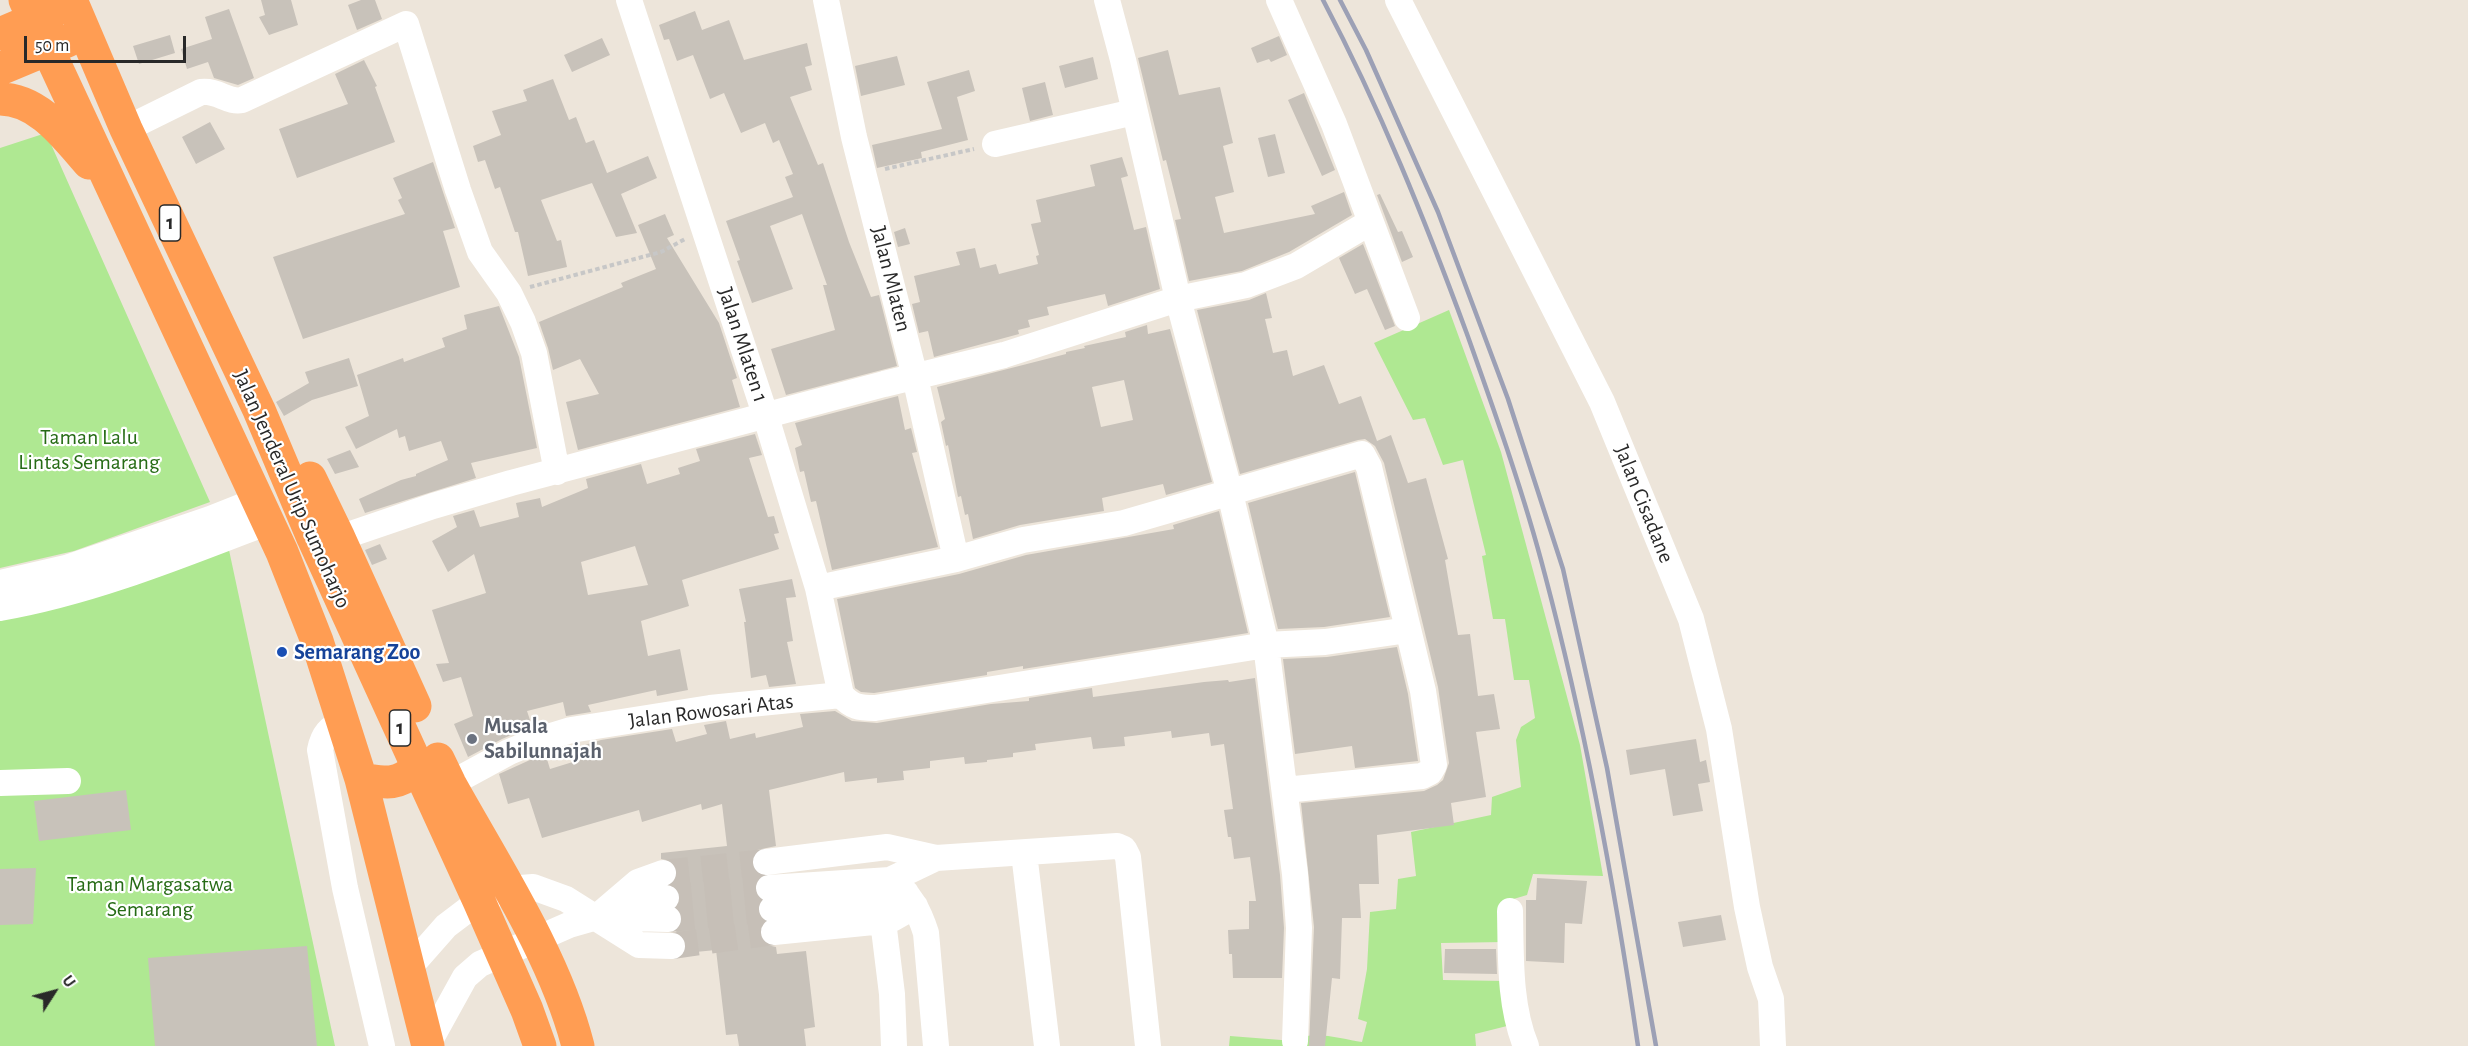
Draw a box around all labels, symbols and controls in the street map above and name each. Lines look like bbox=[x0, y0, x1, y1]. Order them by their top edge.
scale bar bbox=[27, 24, 189, 62]
text: 50 m bbox=[35, 37, 69, 55]
road number: 1 bbox=[160, 205, 180, 241]
street label: Jalan Mlaten bbox=[865, 223, 917, 335]
street label: Jalan Mlaten 1 bbox=[712, 284, 774, 406]
street label: Jalan Jenderal Urip Sumoharjo bbox=[227, 366, 357, 612]
park label: Taman Lalu Lintas Semarang bbox=[18, 424, 160, 476]
street label: Jalan Cisadane bbox=[1608, 441, 1680, 567]
place label: Semarang Zoo bbox=[294, 639, 420, 665]
marker: Semarang Zoo bbox=[275, 645, 289, 659]
street label: Jalan Rowosari Atas bbox=[627, 688, 795, 734]
road number: 1 bbox=[390, 710, 410, 746]
place label: Musala Sabilunnajah bbox=[484, 713, 602, 764]
marker: Musala Sabilunnajah bbox=[465, 732, 479, 746]
park label: Taman Margasatwa Semarang bbox=[67, 871, 233, 922]
north arrow bbox=[24, 962, 84, 1022]
text: U bbox=[59, 973, 78, 990]

